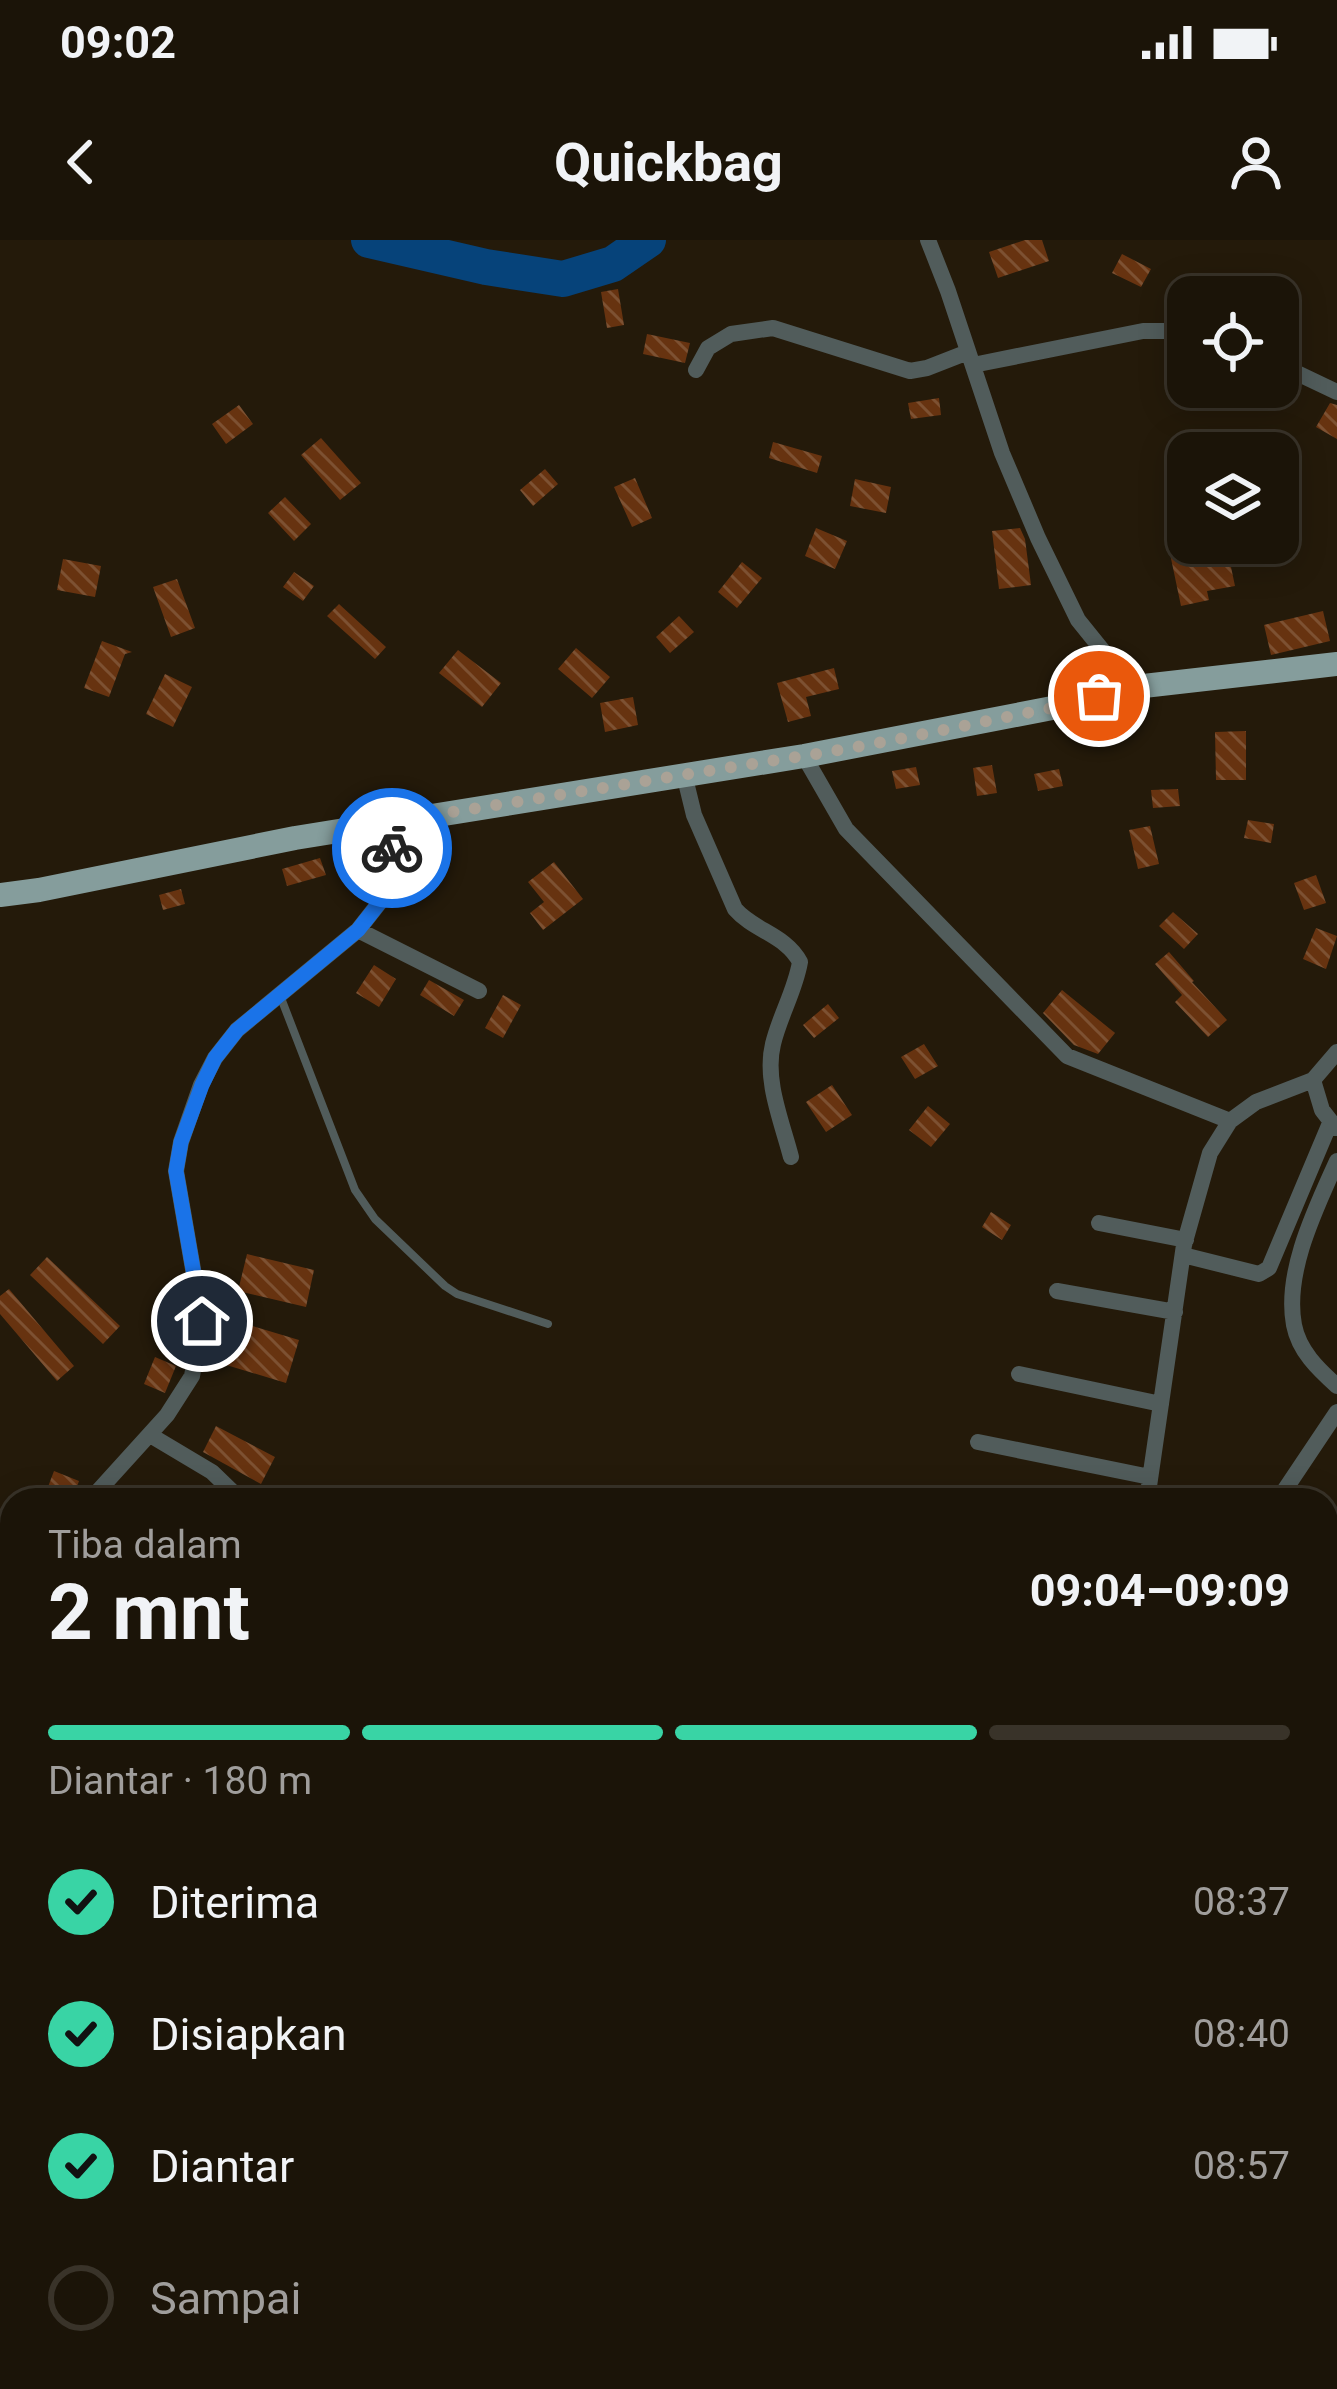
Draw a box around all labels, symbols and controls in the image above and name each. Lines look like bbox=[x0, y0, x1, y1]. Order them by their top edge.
text: 09:02 bbox=[60, 16, 176, 69]
icon: back bbox=[48, 129, 114, 195]
icon: person bbox=[1223, 129, 1289, 195]
text: Quickbag bbox=[554, 131, 783, 194]
map controls bbox=[1167, 276, 1299, 564]
button: locate bbox=[1167, 276, 1299, 408]
button: layers bbox=[1167, 432, 1299, 564]
pin bbox=[1048, 645, 1150, 747]
icon: bag bbox=[1066, 663, 1132, 729]
courier bbox=[332, 788, 452, 908]
icon: bike bbox=[359, 815, 425, 881]
pin bbox=[151, 1270, 253, 1372]
icon: home bbox=[169, 1288, 235, 1354]
text: Tiba dalam bbox=[48, 1522, 242, 1568]
text: 09:04–09:09 bbox=[1030, 1564, 1290, 1617]
text: 2 mnt bbox=[48, 1567, 250, 1658]
text: Diantar · 180 m bbox=[48, 1758, 312, 1804]
icon: check bbox=[48, 1869, 114, 1935]
text: Diterima bbox=[150, 1876, 319, 1929]
text: 08:37 bbox=[1193, 1879, 1290, 1925]
icon: check bbox=[48, 2001, 114, 2067]
text: Disiapkan bbox=[150, 2008, 347, 2061]
text: 08:40 bbox=[1193, 2011, 1290, 2057]
icon: check bbox=[48, 2133, 114, 2199]
text: Diantar bbox=[150, 2140, 294, 2193]
text: 08:57 bbox=[1193, 2143, 1290, 2189]
text: Sampai bbox=[150, 2272, 301, 2325]

